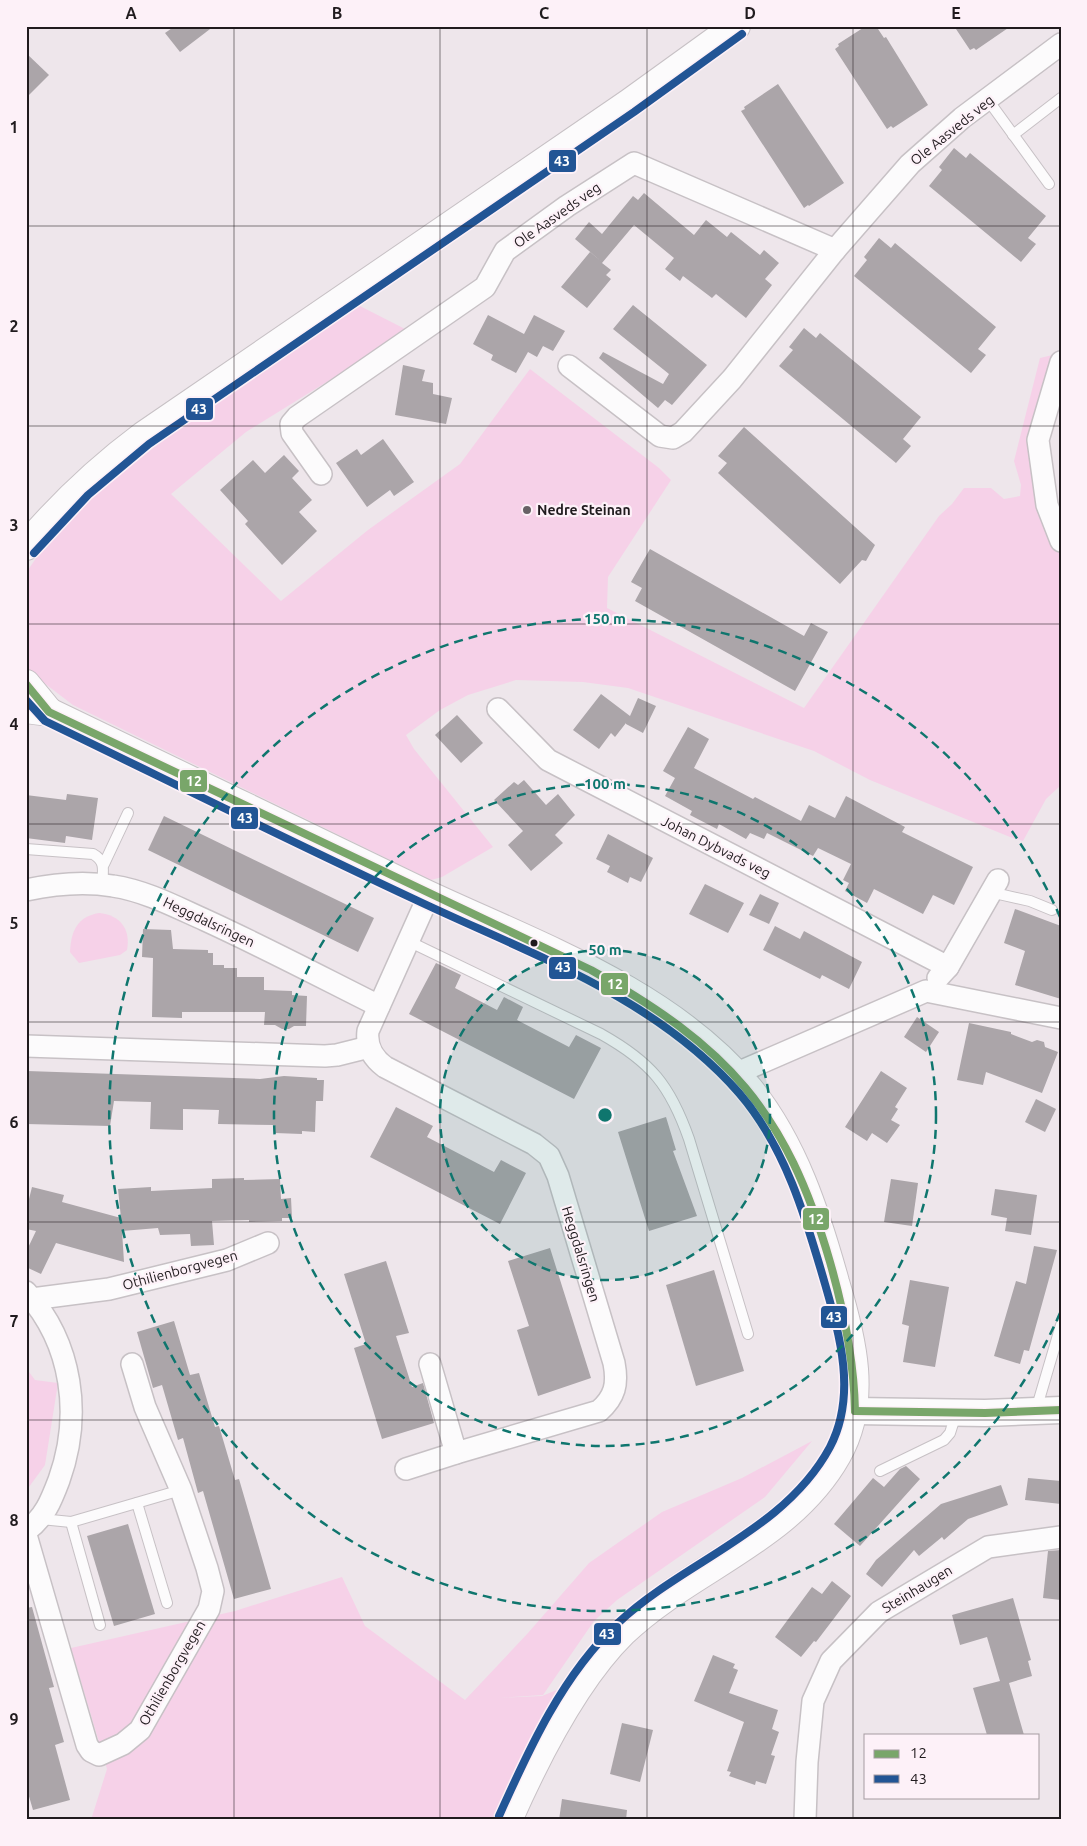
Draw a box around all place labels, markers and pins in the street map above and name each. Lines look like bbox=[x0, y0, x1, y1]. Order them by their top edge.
place label: Nedre Steinan bbox=[537, 502, 631, 518]
marker: Nedre Steinan bbox=[521, 504, 533, 516]
unlabelled marker bbox=[529, 938, 539, 948]
centre of rings bbox=[596, 1106, 614, 1124]

